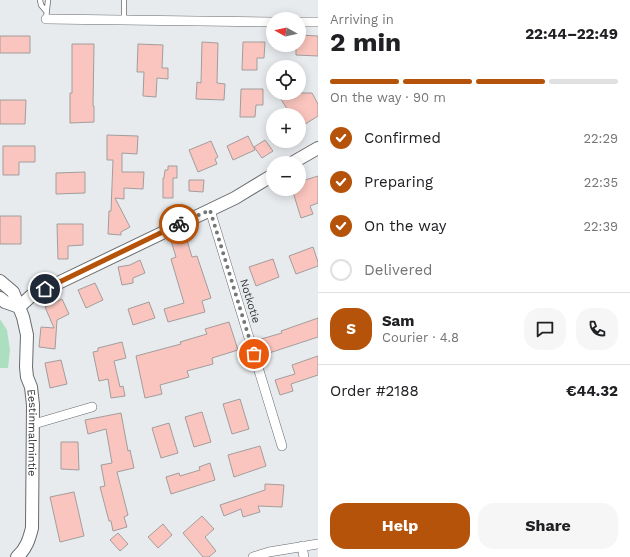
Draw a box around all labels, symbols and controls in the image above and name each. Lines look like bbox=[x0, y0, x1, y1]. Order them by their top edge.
north arrow bbox=[266, 12, 306, 52]
map controls bbox=[266, 12, 306, 196]
text: Arriving in bbox=[330, 12, 394, 27]
text: 22:44–22:49 bbox=[525, 25, 618, 43]
text: 2 min bbox=[330, 27, 401, 57]
button: locate bbox=[266, 60, 306, 100]
text: On the way · 90 m bbox=[330, 90, 446, 105]
button: + bbox=[266, 108, 306, 148]
icon: check bbox=[330, 127, 352, 149]
text: Confirmed bbox=[364, 129, 441, 147]
text: 22:29 bbox=[583, 131, 618, 146]
button: − bbox=[266, 156, 306, 196]
icon: check bbox=[330, 171, 352, 193]
text: Preparing bbox=[364, 173, 433, 191]
text: 22:35 bbox=[584, 175, 618, 190]
courier bbox=[159, 204, 199, 244]
icon: bike bbox=[168, 213, 190, 235]
icon: check bbox=[330, 215, 352, 237]
text: On the way bbox=[364, 217, 446, 235]
text: 22:39 bbox=[583, 219, 618, 234]
text: Delivered bbox=[364, 261, 432, 279]
pin bbox=[28, 272, 62, 306]
street label: Notkotie bbox=[237, 277, 263, 325]
icon: home bbox=[34, 278, 56, 300]
button: chat bbox=[524, 308, 566, 350]
button: phone bbox=[576, 308, 618, 350]
text: Sam bbox=[382, 312, 414, 330]
text: S bbox=[346, 320, 356, 338]
text: Courier · 4.8 bbox=[382, 330, 459, 345]
pin bbox=[237, 337, 271, 371]
icon: bag bbox=[243, 343, 265, 365]
text: Order #2188 bbox=[330, 382, 419, 400]
text: €44.32 bbox=[566, 382, 618, 400]
street label: Eestinmalmintie bbox=[25, 388, 40, 476]
button: Help bbox=[330, 503, 470, 549]
button: Share bbox=[478, 503, 618, 549]

